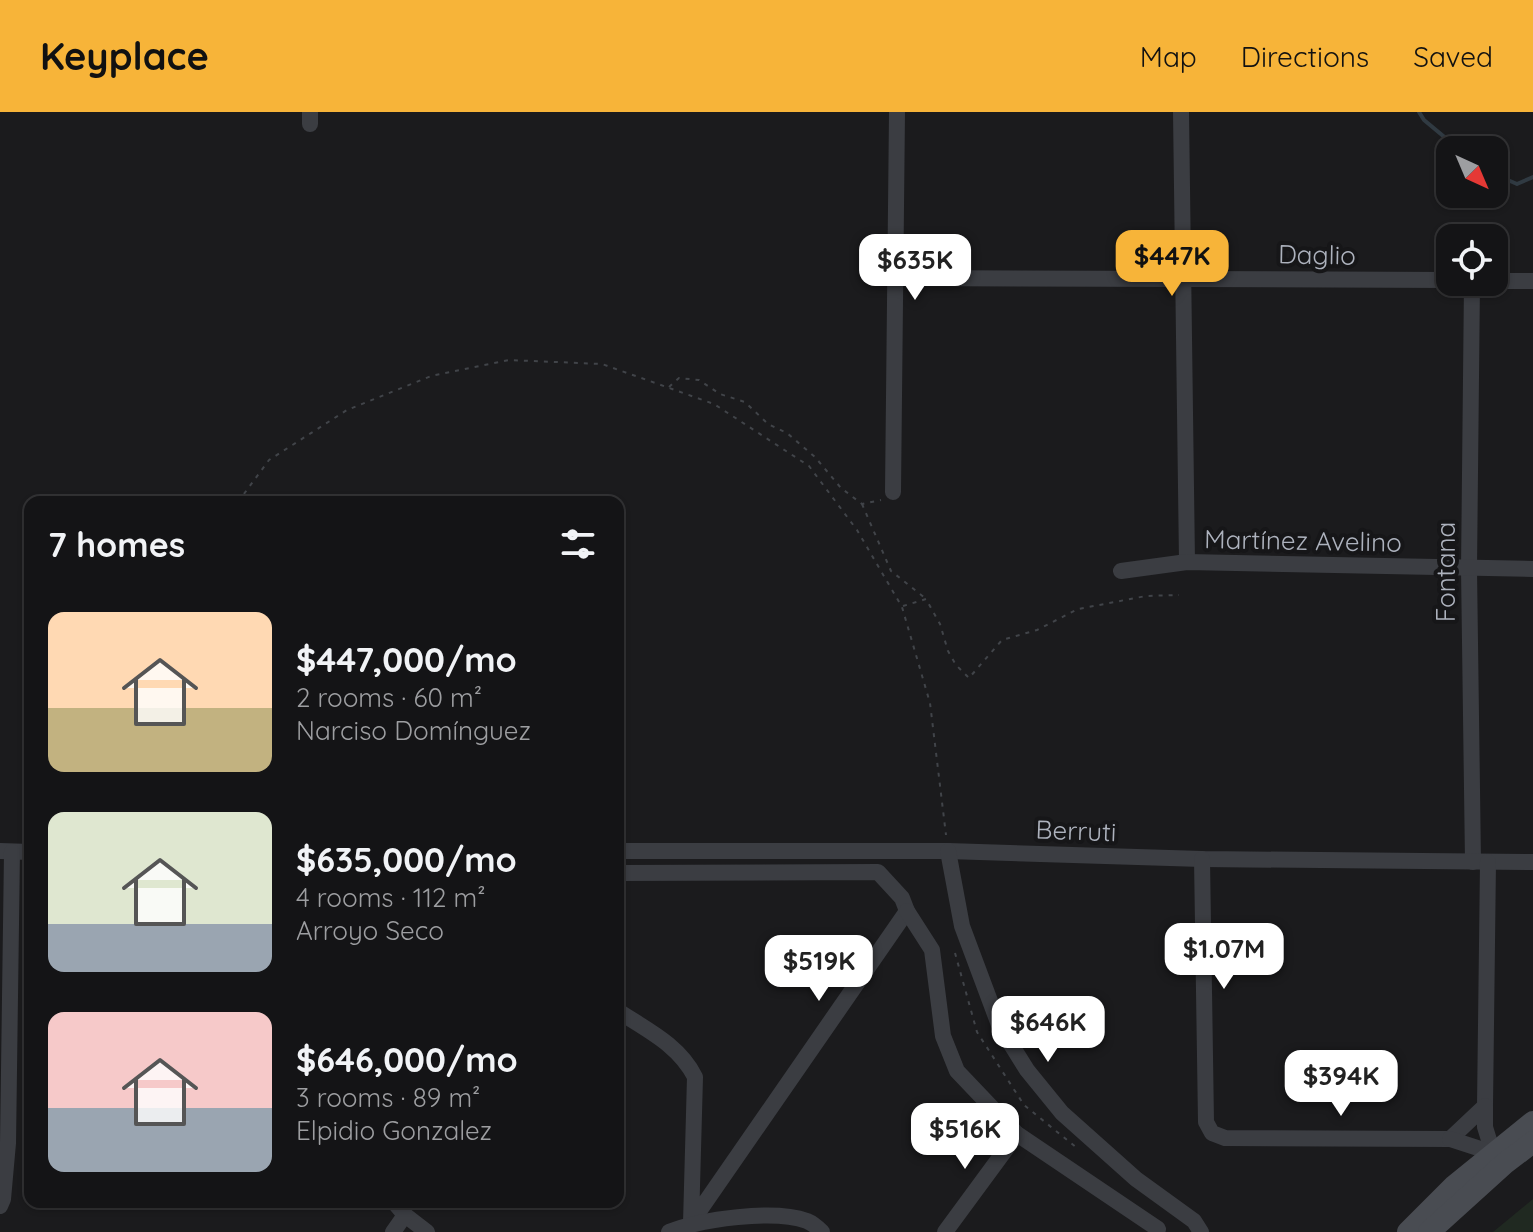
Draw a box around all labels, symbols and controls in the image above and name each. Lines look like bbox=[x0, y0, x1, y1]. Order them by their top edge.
text: Keyplace bbox=[40, 32, 209, 80]
text: Map bbox=[1140, 39, 1197, 74]
text: Directions bbox=[1241, 39, 1369, 74]
text: Saved bbox=[1413, 39, 1493, 74]
north arrow bbox=[1436, 136, 1508, 208]
map controls bbox=[1436, 136, 1508, 296]
button: locate bbox=[1436, 224, 1508, 296]
pin: $447K bbox=[1116, 230, 1228, 298]
pin: $635K bbox=[859, 234, 971, 302]
street label: Daglio bbox=[1278, 237, 1356, 272]
text: $447K bbox=[1134, 239, 1210, 272]
text: $635K bbox=[877, 243, 953, 276]
icon: filters bbox=[556, 522, 600, 566]
street label: Martínez Avelino bbox=[1204, 522, 1402, 559]
street label: Fontana bbox=[1429, 522, 1462, 622]
text: 7 homes bbox=[48, 523, 185, 566]
text: $447,000/mo bbox=[296, 638, 517, 681]
icon: home bbox=[112, 644, 208, 740]
text: 2 rooms · 60 m² bbox=[296, 681, 482, 714]
text: Narciso Domínguez bbox=[296, 714, 531, 747]
street label: Berruti bbox=[1035, 813, 1117, 848]
text: $635,000/mo bbox=[296, 838, 517, 881]
icon: home bbox=[112, 844, 208, 940]
text: 4 rooms · 112 m² bbox=[296, 881, 486, 914]
text: Arroyo Seco bbox=[296, 914, 444, 947]
pin: $1.07M bbox=[1159, 923, 1289, 991]
text: $1.07M bbox=[1183, 932, 1265, 965]
pin: $519K bbox=[763, 935, 875, 1003]
text: $519K bbox=[783, 944, 855, 977]
pin: $646K bbox=[992, 996, 1104, 1064]
text: $646K bbox=[1010, 1005, 1086, 1038]
text: $646,000/mo bbox=[296, 1038, 518, 1081]
icon: home bbox=[112, 1044, 208, 1140]
pin: $394K bbox=[1285, 1050, 1397, 1118]
text: $394K bbox=[1303, 1059, 1379, 1092]
text: 3 rooms · 89 m² bbox=[296, 1081, 480, 1114]
pin: $516K bbox=[909, 1103, 1021, 1171]
text: $516K bbox=[929, 1112, 1001, 1145]
text: Elpidio Gonzalez bbox=[296, 1114, 492, 1147]

